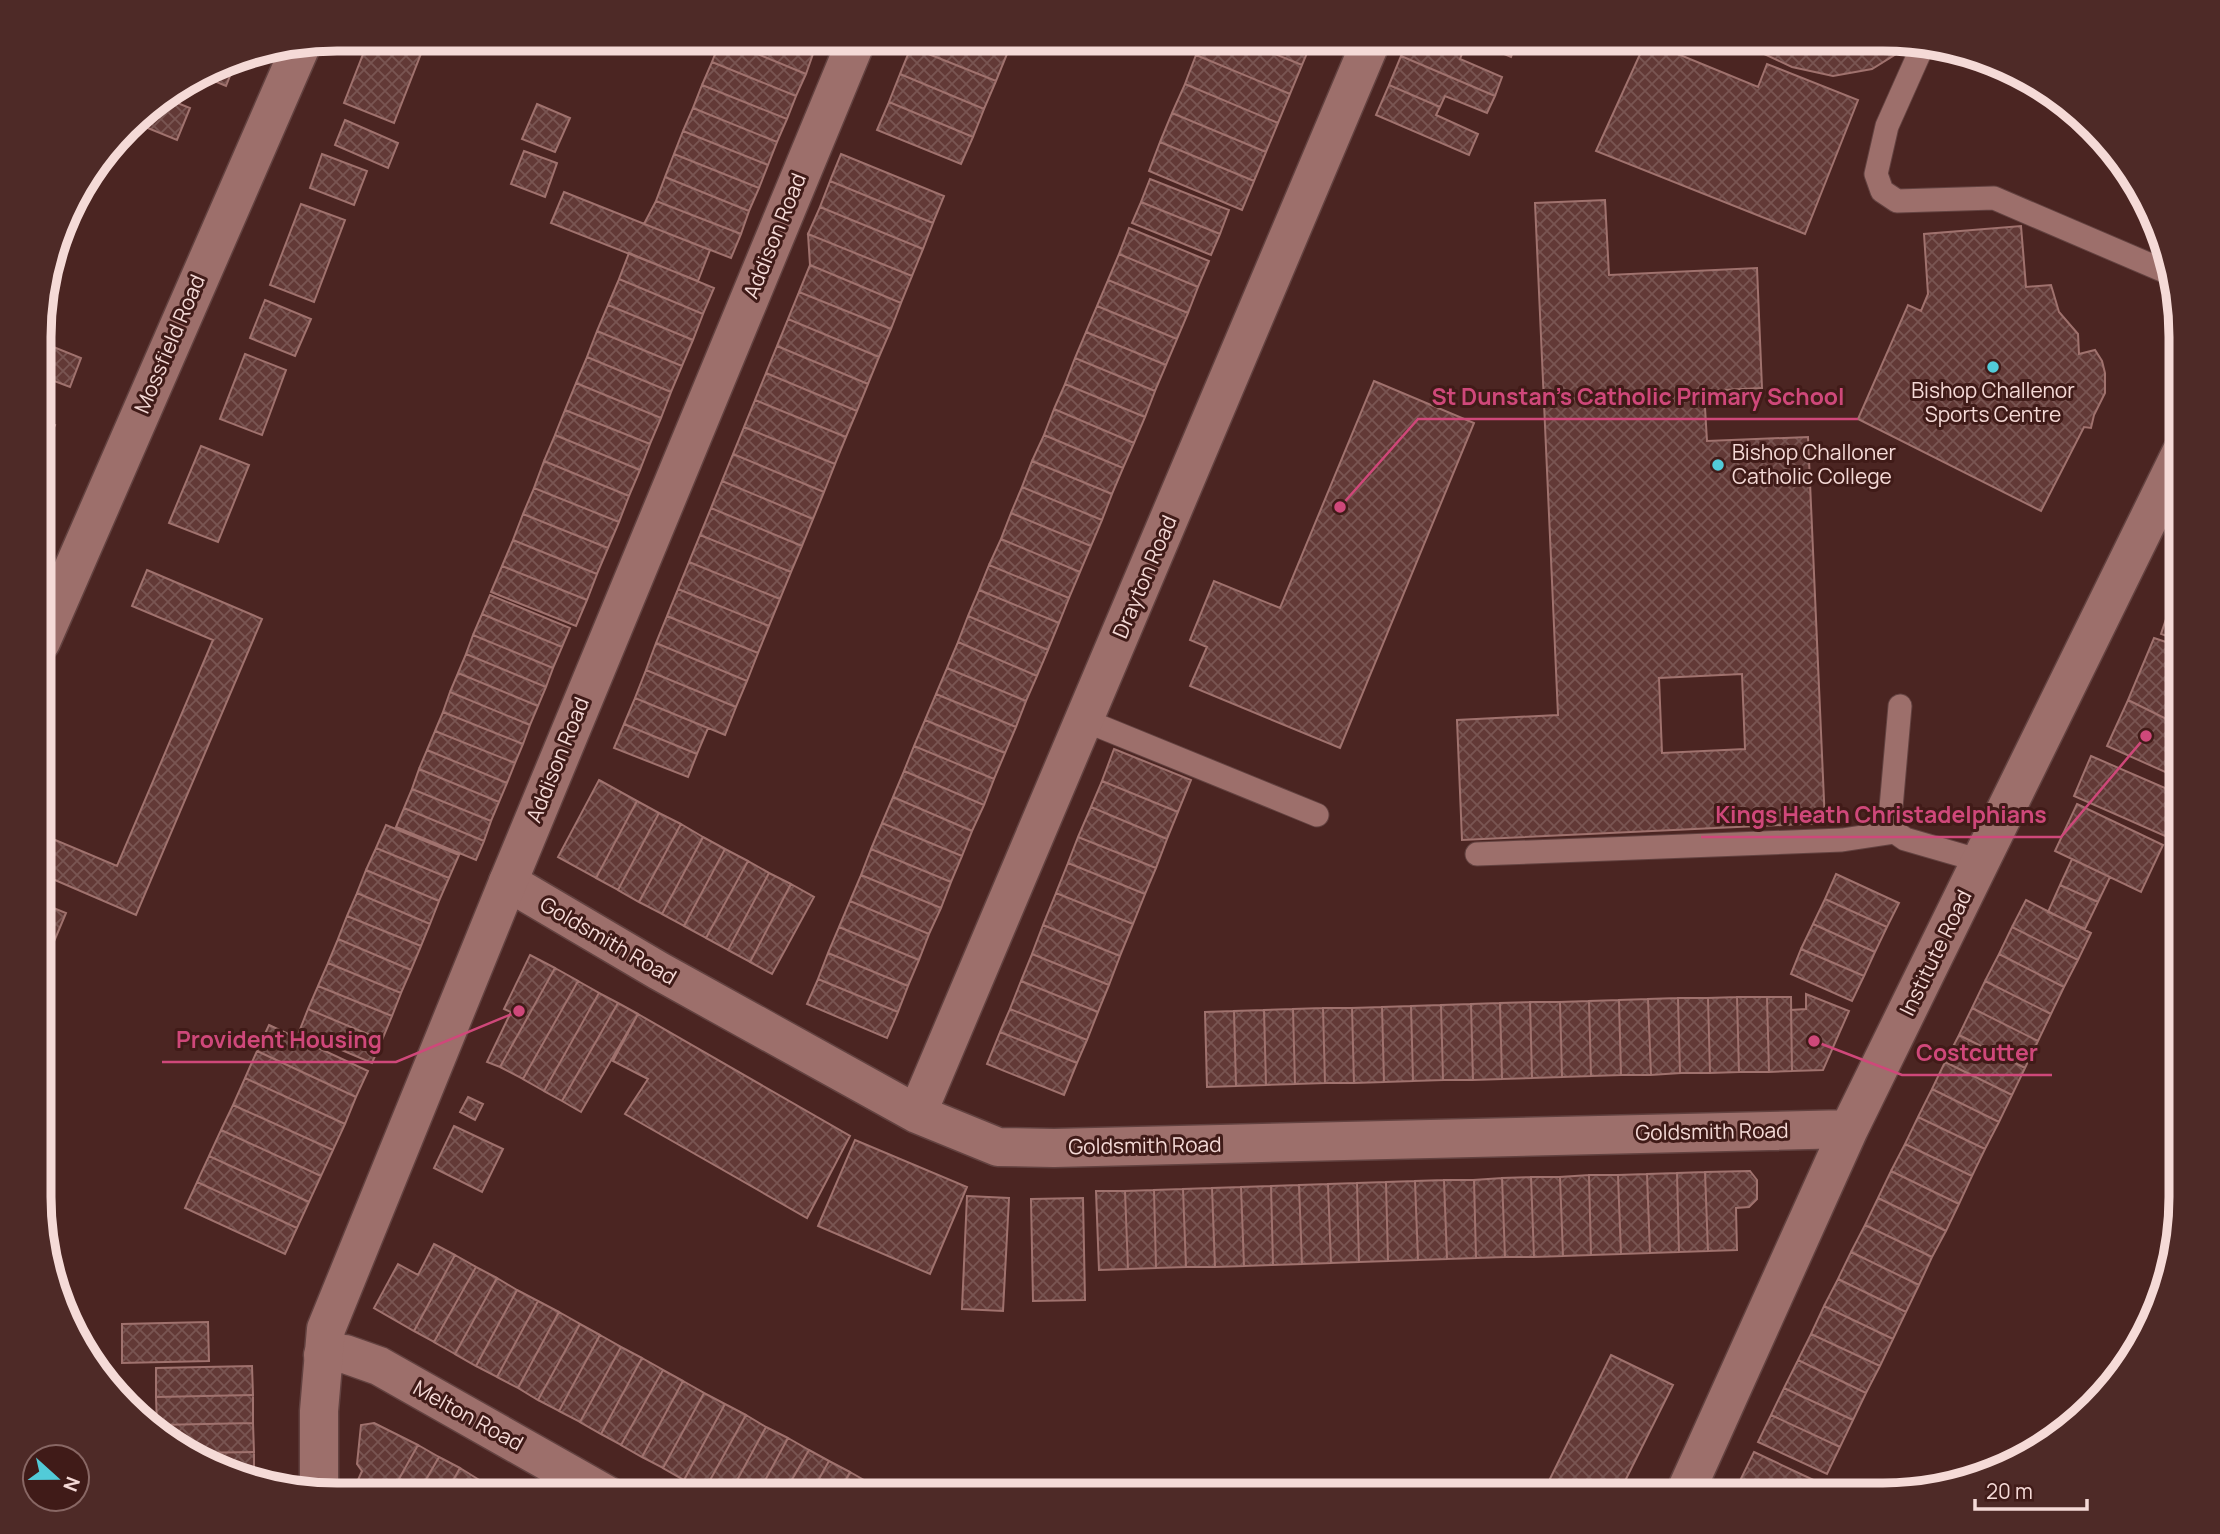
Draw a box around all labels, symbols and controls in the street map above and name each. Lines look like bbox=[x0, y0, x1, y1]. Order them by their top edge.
street label: Addison Road bbox=[736, 169, 812, 303]
street label: Mossfield Road bbox=[127, 270, 211, 417]
marker: Bishop Challenor Sports Centre bbox=[1985, 359, 2001, 375]
callout: St Dunstan's Catholic Primary School bbox=[1418, 375, 1858, 419]
place label: Bishop Challenor Sports Centre bbox=[1911, 376, 2075, 428]
text: St Dunstan's Catholic Primary School bbox=[1431, 380, 1845, 412]
place label: Bishop Challoner Catholic College bbox=[1732, 438, 1896, 490]
marker: Bishop Challoner Catholic College bbox=[1710, 457, 1726, 473]
street label: Drayton Road bbox=[1106, 511, 1183, 642]
street label: Addison Road bbox=[519, 693, 595, 827]
callout: Kings Heath Christadelphians bbox=[1701, 793, 2061, 837]
text: Kings Heath Christadelphians bbox=[1715, 798, 2047, 830]
street label: Institute Road bbox=[1893, 885, 1978, 1020]
street label: Goldsmith Road bbox=[535, 890, 682, 991]
callout: Provident Housing bbox=[162, 1018, 396, 1062]
text: Provident Housing bbox=[176, 1023, 382, 1055]
callout: Costcutter bbox=[1902, 1031, 2052, 1075]
text: Costcutter bbox=[1916, 1036, 2038, 1068]
street label: Goldsmith Road bbox=[1635, 1116, 1789, 1146]
street label: Goldsmith Road bbox=[1068, 1130, 1222, 1160]
street label: Melton Road bbox=[408, 1373, 528, 1457]
north arrow bbox=[21, 1443, 91, 1513]
scale bar bbox=[1975, 1468, 2087, 1512]
text: N bbox=[57, 1473, 86, 1495]
text: 20 m bbox=[1986, 1477, 2033, 1505]

